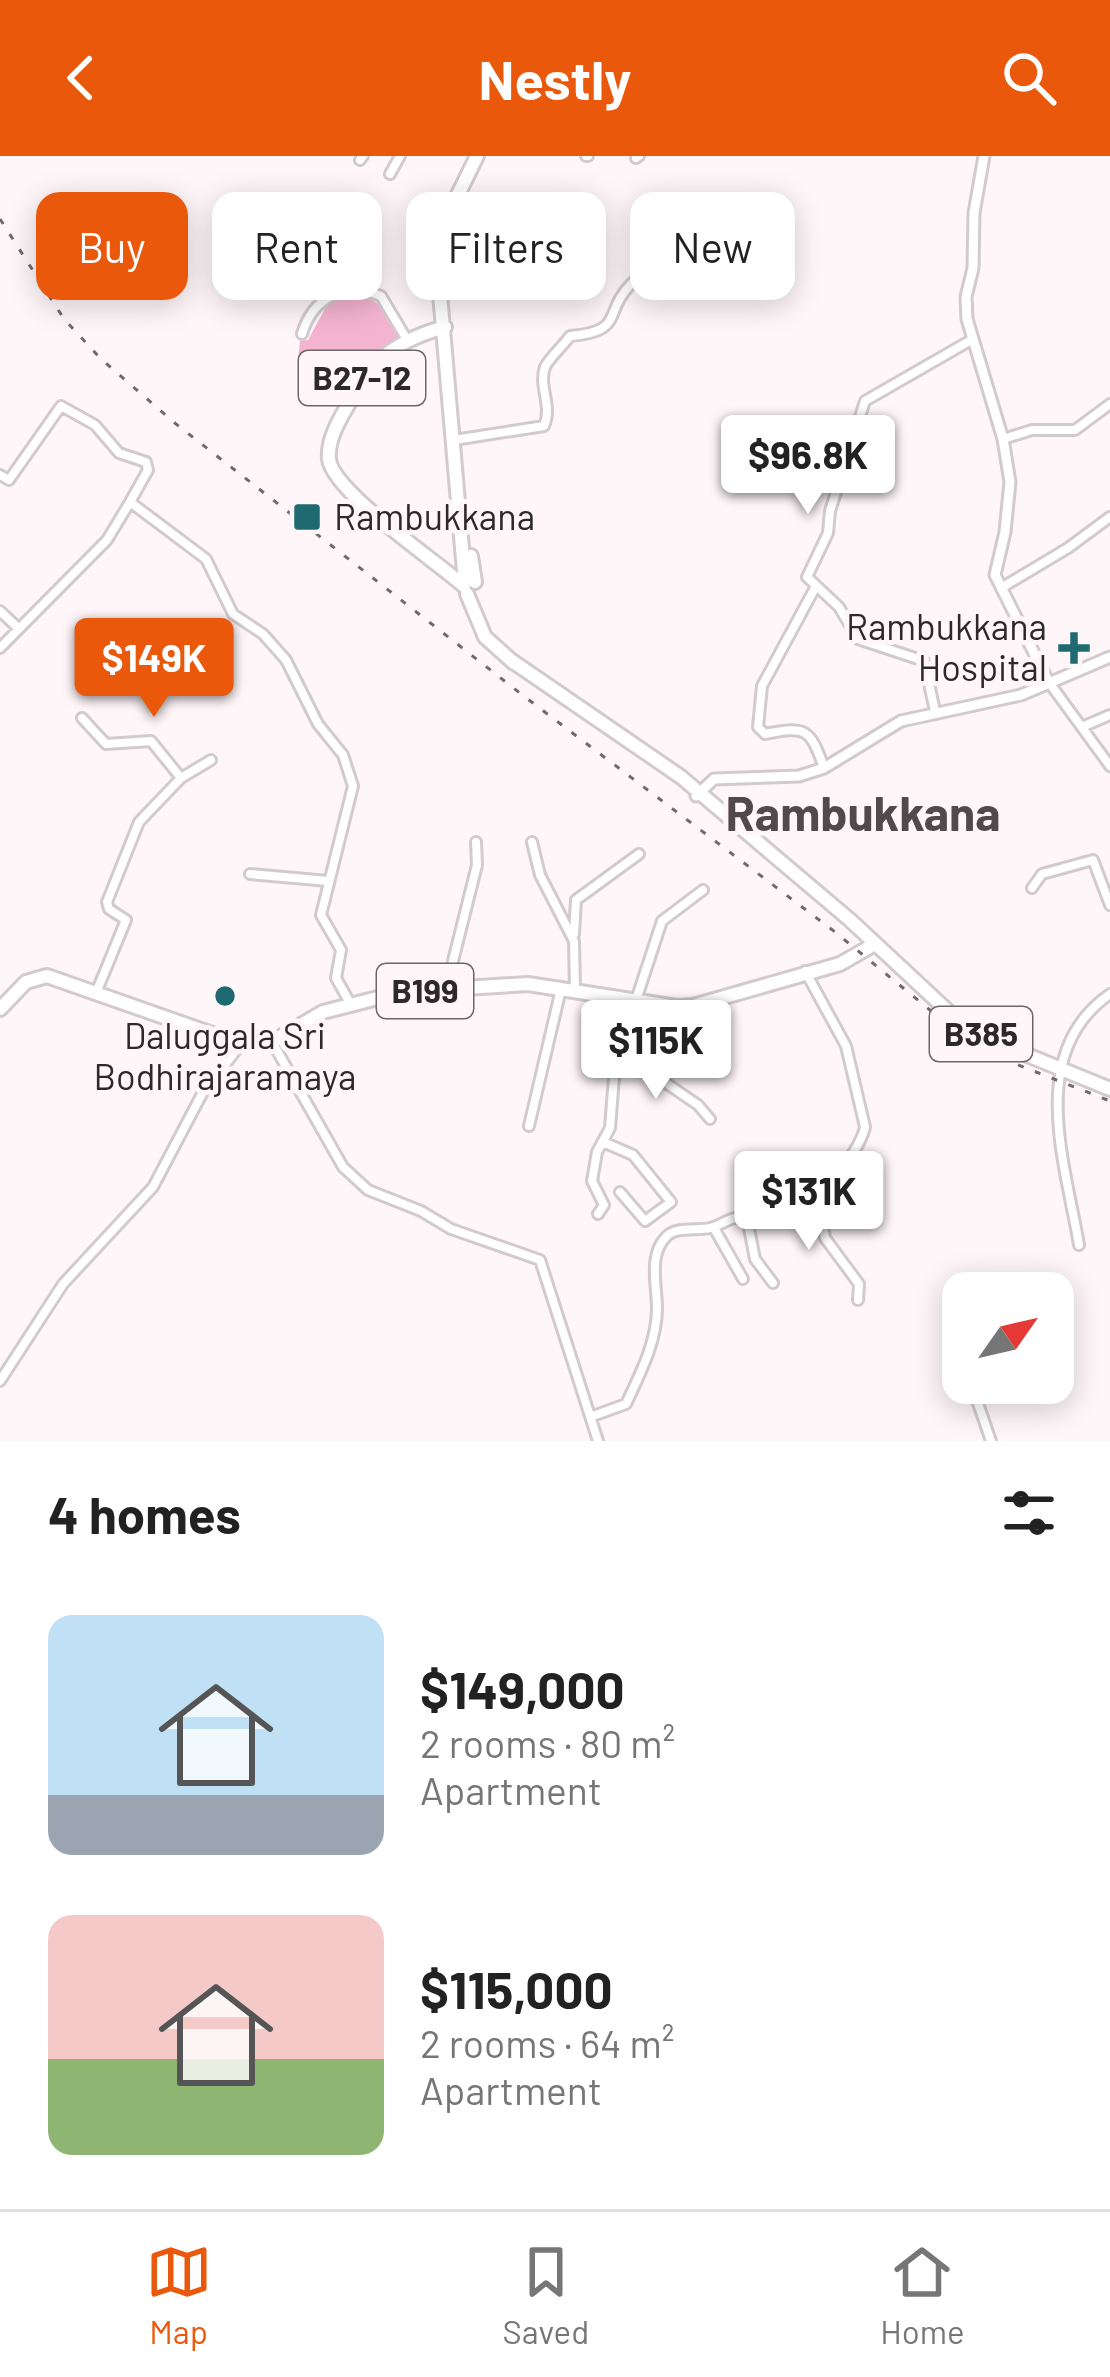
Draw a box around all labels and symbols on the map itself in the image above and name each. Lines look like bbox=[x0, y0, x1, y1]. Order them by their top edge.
road number: B27-12 bbox=[299, 351, 425, 405]
pin: $96.8K bbox=[710, 415, 906, 517]
place label: Rambukkana bbox=[334, 494, 535, 537]
marker: Rambukkana bbox=[291, 501, 323, 533]
place label: Rambukkana Hospital bbox=[846, 604, 1047, 688]
pin: $149K bbox=[70, 618, 238, 720]
marker: Rambukkana Hospital bbox=[1058, 632, 1090, 664]
district label: Rambukkana bbox=[725, 783, 1001, 841]
road number: B199 bbox=[377, 964, 473, 1018]
marker: Daluggala Sri Bodhirajaramaya bbox=[212, 983, 238, 1009]
pin: $115K bbox=[572, 1000, 740, 1102]
road number: B385 bbox=[930, 1007, 1032, 1061]
place label: Daluggala Sri Bodhirajaramaya bbox=[93, 1013, 357, 1097]
pin: $131K bbox=[725, 1151, 893, 1253]
north arrow bbox=[942, 1272, 1074, 1404]

